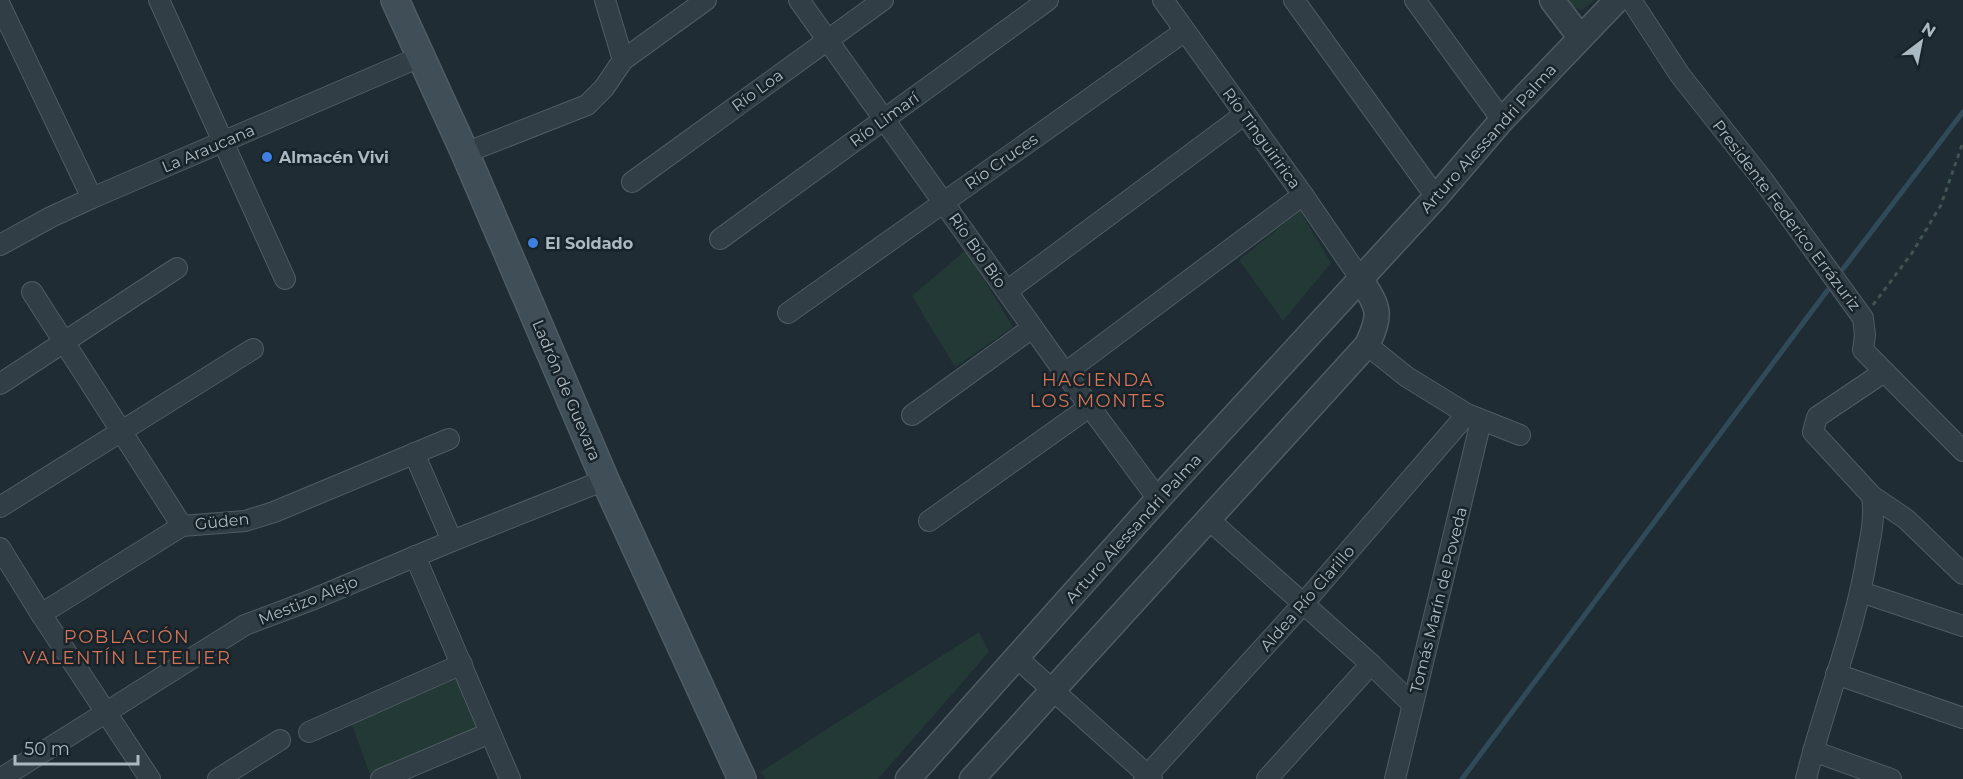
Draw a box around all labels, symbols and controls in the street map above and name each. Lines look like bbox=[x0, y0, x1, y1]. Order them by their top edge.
north arrow bbox=[1891, 12, 1951, 72]
text: N bbox=[1918, 18, 1939, 41]
street label: Arturo Alessandri Palma bbox=[1416, 60, 1560, 217]
street label: Río Loa bbox=[728, 65, 787, 115]
street label: Río Tinguiririca bbox=[1219, 84, 1305, 192]
street label: Río Limarí bbox=[846, 88, 923, 151]
street label: Presidente Federico Errázuriz bbox=[1709, 116, 1865, 315]
street label: La Araucana bbox=[159, 120, 258, 177]
street label: Río Cruces bbox=[961, 129, 1042, 194]
place label: Almacén Vivi bbox=[278, 148, 389, 167]
marker: Almacén Vivi bbox=[260, 150, 274, 164]
street label: Río Bío Bío bbox=[945, 209, 1010, 291]
place label: El Soldado bbox=[545, 234, 633, 253]
marker: El Soldado bbox=[526, 236, 540, 250]
street label: Ladrón de Guevara bbox=[528, 317, 605, 464]
district label: HACIENDA LOS MONTES bbox=[1030, 369, 1166, 412]
street label: Arturo Alessandri Palma bbox=[1061, 450, 1205, 607]
street label: Tomás Marín de Poveda bbox=[1406, 505, 1471, 695]
street label: Güden bbox=[194, 509, 250, 534]
street label: Aldea Río Clarillo bbox=[1256, 541, 1359, 655]
street label: Mestizo Alejo bbox=[256, 572, 361, 629]
district label: POBLACIÓN VALENTÍN LETELIER bbox=[23, 626, 231, 669]
scale bar bbox=[15, 728, 138, 766]
text: 50 m bbox=[24, 738, 70, 760]

